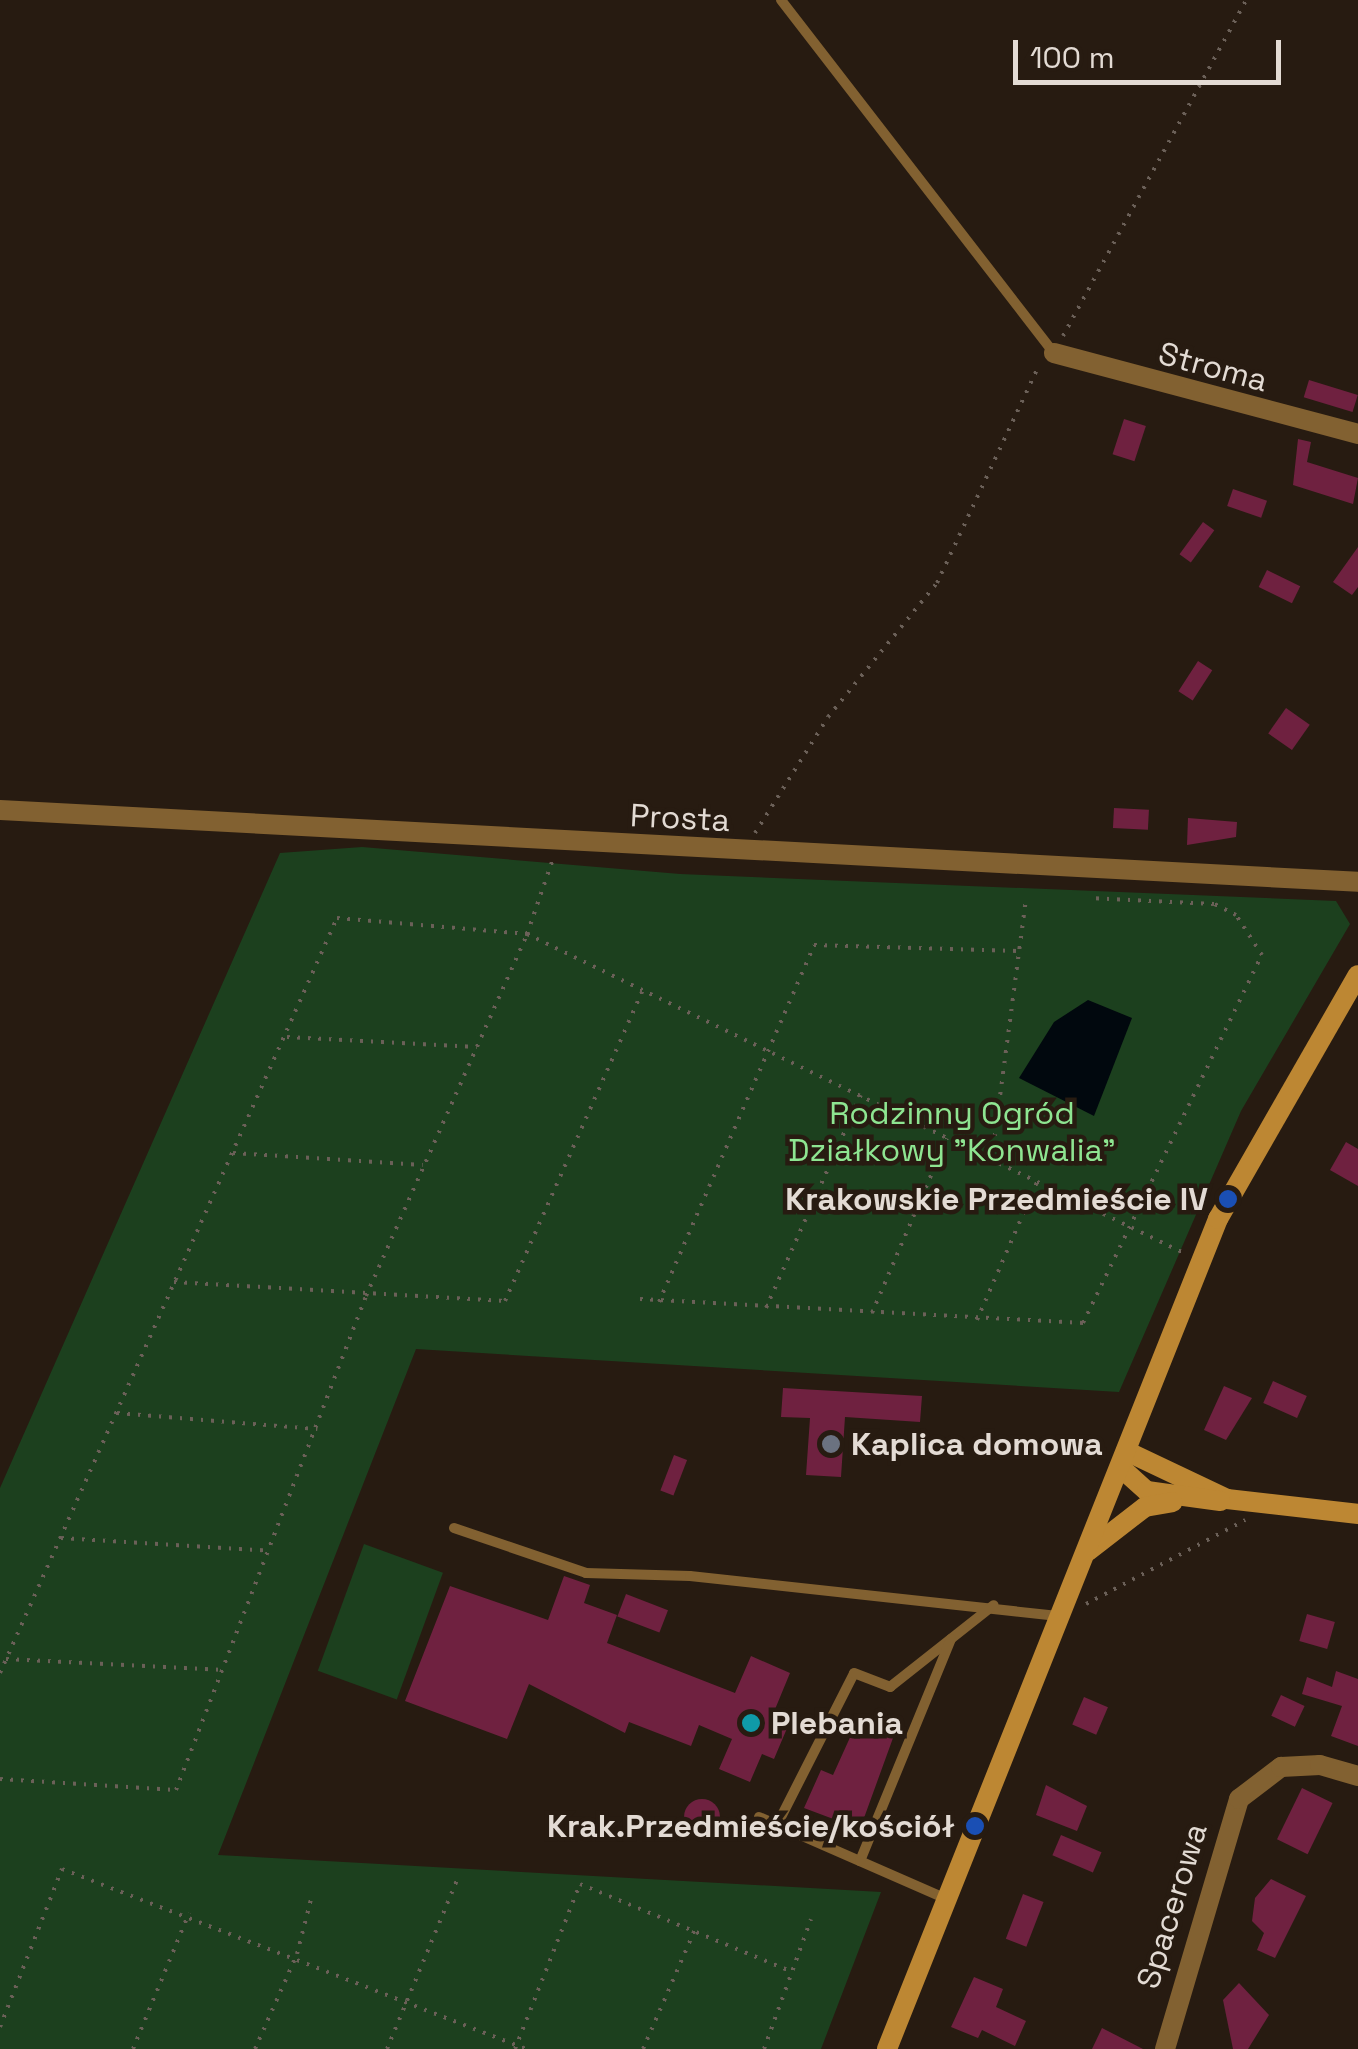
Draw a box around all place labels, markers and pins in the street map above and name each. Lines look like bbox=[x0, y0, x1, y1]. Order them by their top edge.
place label: Krakowskie Przedmieście IV bbox=[785, 1180, 1208, 1218]
marker: Krakowskie Przedmieście IV bbox=[1217, 1188, 1239, 1210]
place label: Kaplica domowa bbox=[851, 1425, 1103, 1463]
marker: Kaplica domowa bbox=[820, 1433, 842, 1455]
place label: Plebania bbox=[771, 1704, 903, 1742]
marker: Plebania bbox=[740, 1712, 762, 1734]
place label: Krak.Przedmieście/kościół bbox=[547, 1807, 955, 1845]
marker: Krak.Przedmieście/kościół bbox=[964, 1815, 986, 1837]

